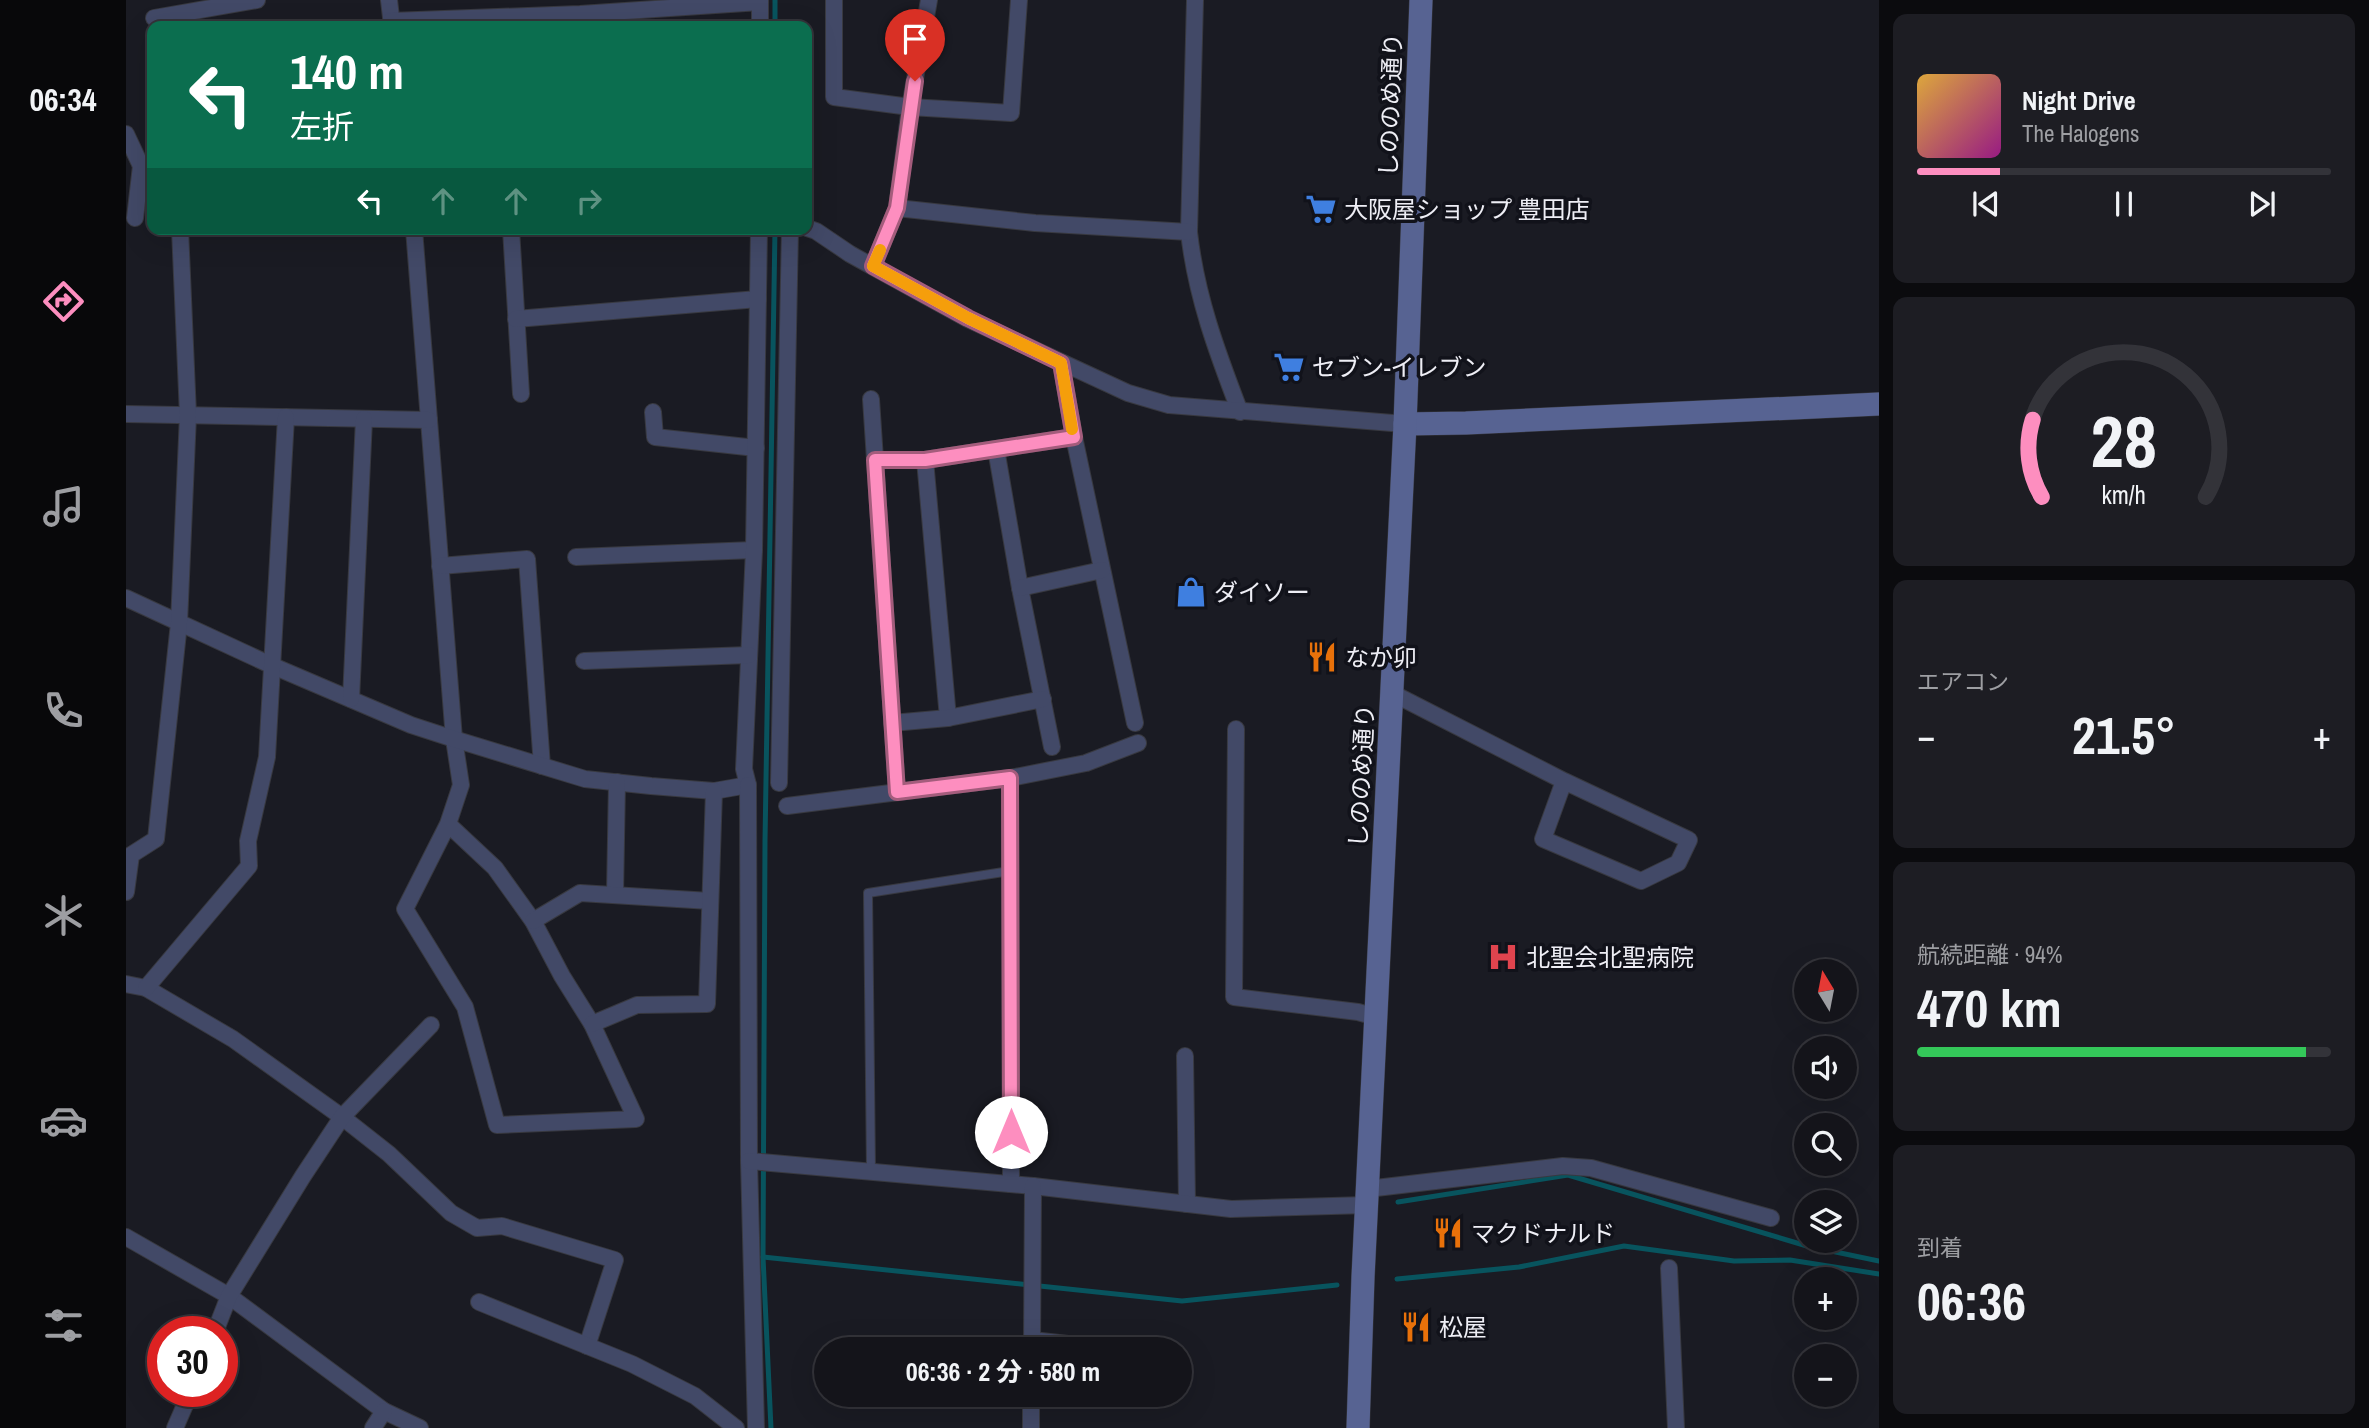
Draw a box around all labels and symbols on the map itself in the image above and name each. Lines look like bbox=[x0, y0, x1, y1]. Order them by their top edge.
pin bbox=[885, 9, 945, 81]
street label: しののめ通り bbox=[1371, 32, 1409, 178]
supermarket icon: 大阪屋ショップ 豊田店 bbox=[1304, 192, 1338, 226]
place label: 大阪屋ショップ 豊田店 bbox=[1344, 193, 1589, 225]
supermarket icon: セブン-イレブン bbox=[1272, 350, 1306, 384]
place label: セブン-イレブン bbox=[1312, 351, 1487, 383]
shop icon: ダイソー bbox=[1174, 575, 1208, 609]
place label: ダイソー bbox=[1214, 576, 1310, 608]
restaurant icon: なか卯 bbox=[1305, 640, 1339, 674]
place label: なか卯 bbox=[1345, 641, 1417, 673]
street label: しののめ通り bbox=[1341, 703, 1381, 849]
hospital icon: 北聖会北聖病院 bbox=[1486, 940, 1520, 974]
place label: 北聖会北聖病院 bbox=[1526, 941, 1694, 973]
north arrow bbox=[1794, 959, 1857, 1022]
position arrow bbox=[974, 1095, 1048, 1169]
restaurant icon: マクドナルド bbox=[1431, 1216, 1465, 1250]
place label: マクドナルド bbox=[1471, 1217, 1615, 1249]
restaurant icon: 松屋 bbox=[1399, 1310, 1433, 1344]
place label: 松屋 bbox=[1439, 1311, 1487, 1343]
speed limit sign: 30 bbox=[147, 1316, 238, 1407]

